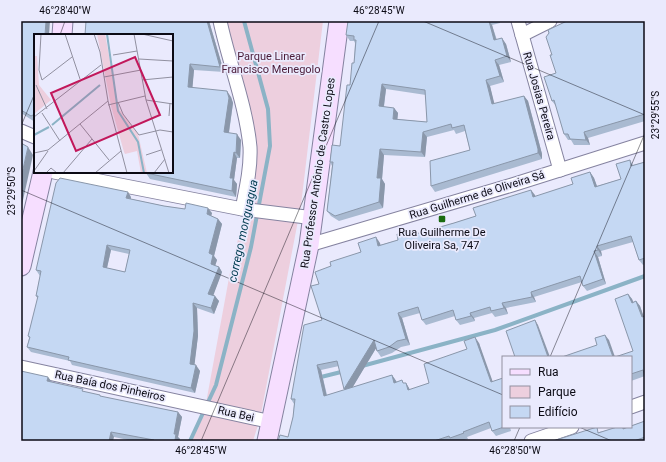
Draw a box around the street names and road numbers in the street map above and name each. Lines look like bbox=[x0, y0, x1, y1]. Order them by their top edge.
street label: Rua Josias Pereira bbox=[520, 50, 558, 142]
street label: Rua Professor Antônio de Castro Lopes bbox=[298, 76, 338, 269]
street label: Rua Guilherme de Oliveira Sá bbox=[408, 168, 546, 222]
street label: Rua Baía dos Pinheiros bbox=[54, 368, 167, 404]
street label: Rua Bei bbox=[217, 404, 255, 424]

